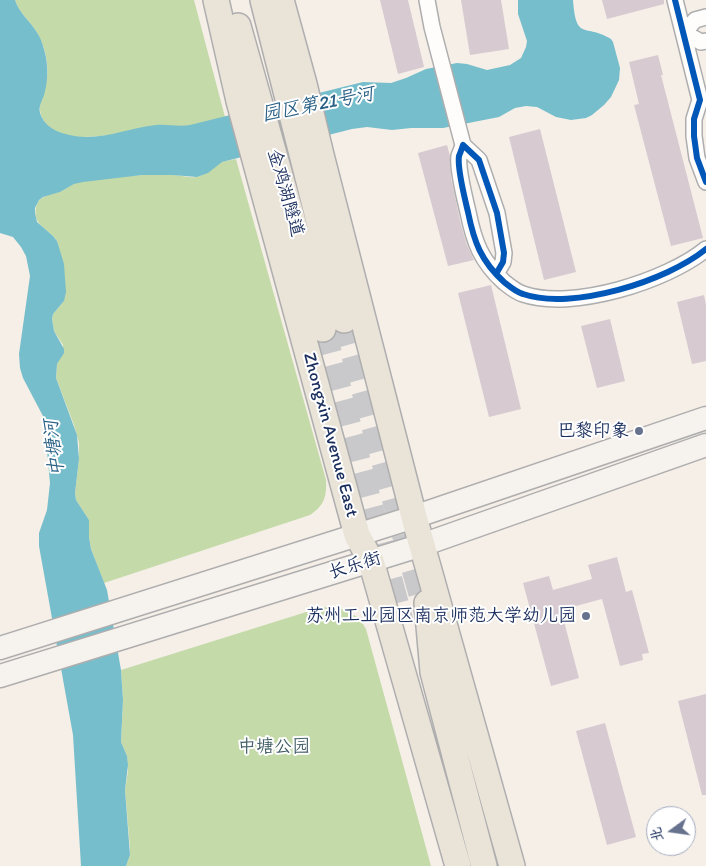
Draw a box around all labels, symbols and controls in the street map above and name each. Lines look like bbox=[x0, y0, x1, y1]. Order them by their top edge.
water label: 园区第21号河 bbox=[260, 83, 376, 127]
street label: 金鸡湖隧道 bbox=[262, 147, 308, 239]
street label: Zhongxin Avenue East bbox=[298, 350, 362, 520]
water label: 中塘河 bbox=[40, 418, 70, 478]
place label: 巴黎印象 bbox=[557, 420, 629, 442]
marker: 巴黎印象 bbox=[633, 425, 645, 437]
street label: 长乐街 bbox=[326, 548, 384, 584]
place label: 苏州工业园区南京师范大学幼儿园 bbox=[306, 605, 576, 627]
marker: 苏州工业园区南京师范大学幼儿园 bbox=[580, 610, 592, 622]
park label: 中塘公园 bbox=[238, 736, 310, 758]
north arrow bbox=[646, 806, 696, 856]
text: 北 bbox=[647, 826, 667, 843]

